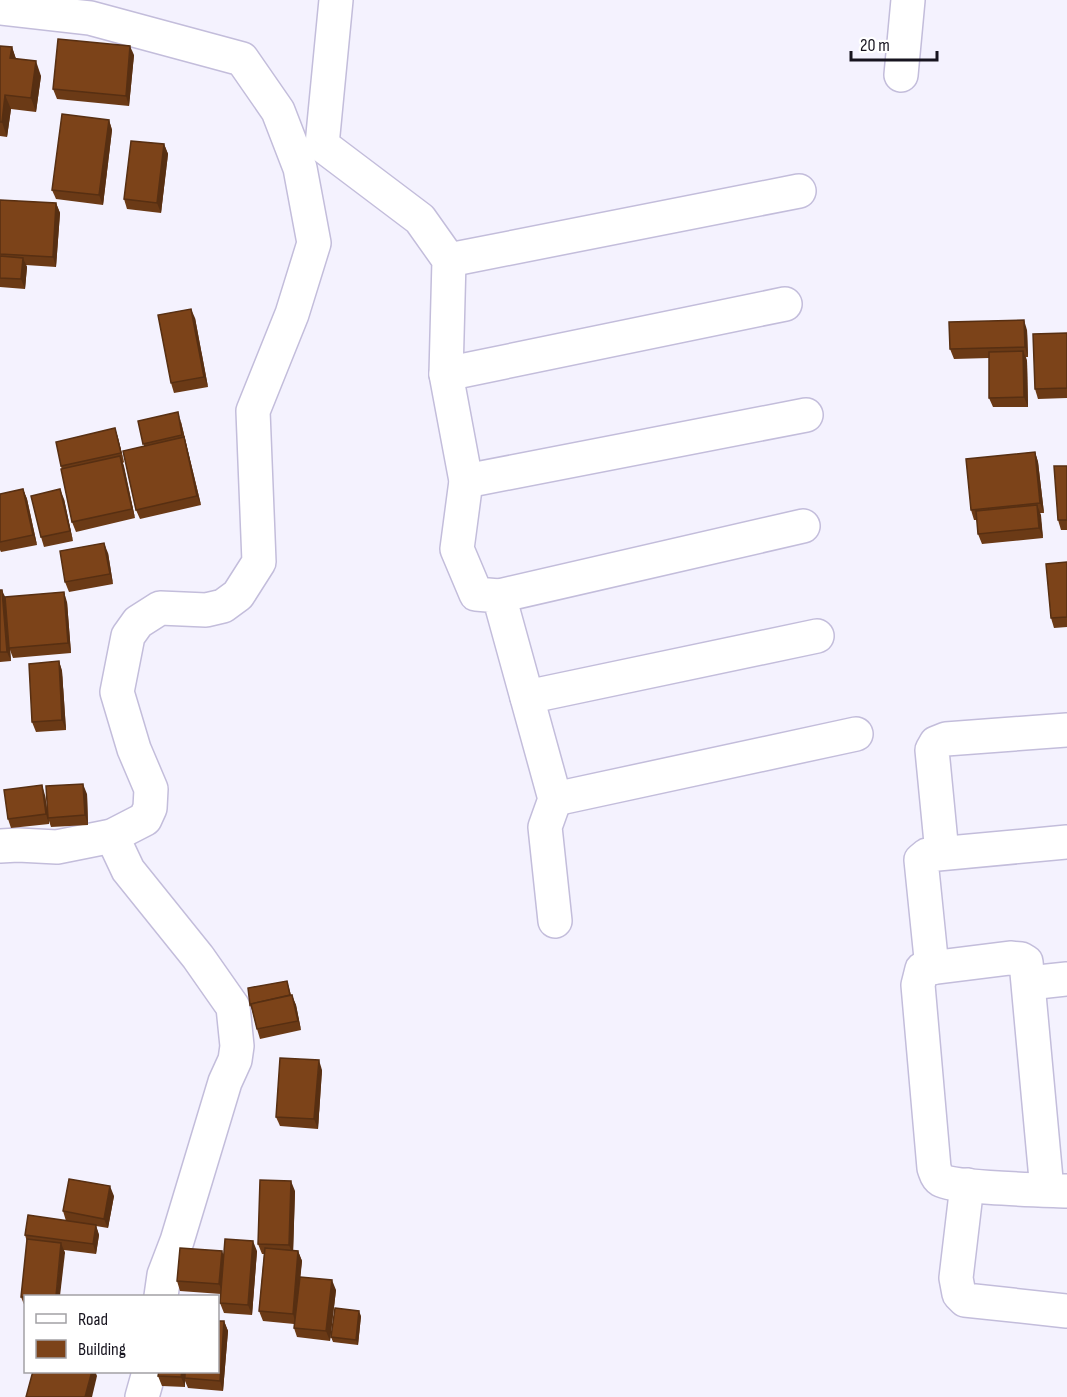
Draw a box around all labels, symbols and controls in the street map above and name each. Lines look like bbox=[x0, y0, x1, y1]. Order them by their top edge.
scale bar bbox=[851, 24, 936, 62]
text: 20 m bbox=[860, 35, 890, 56]
legend bbox=[24, 1295, 219, 1373]
text: Road bbox=[78, 1309, 108, 1330]
text: Building bbox=[78, 1339, 126, 1360]

